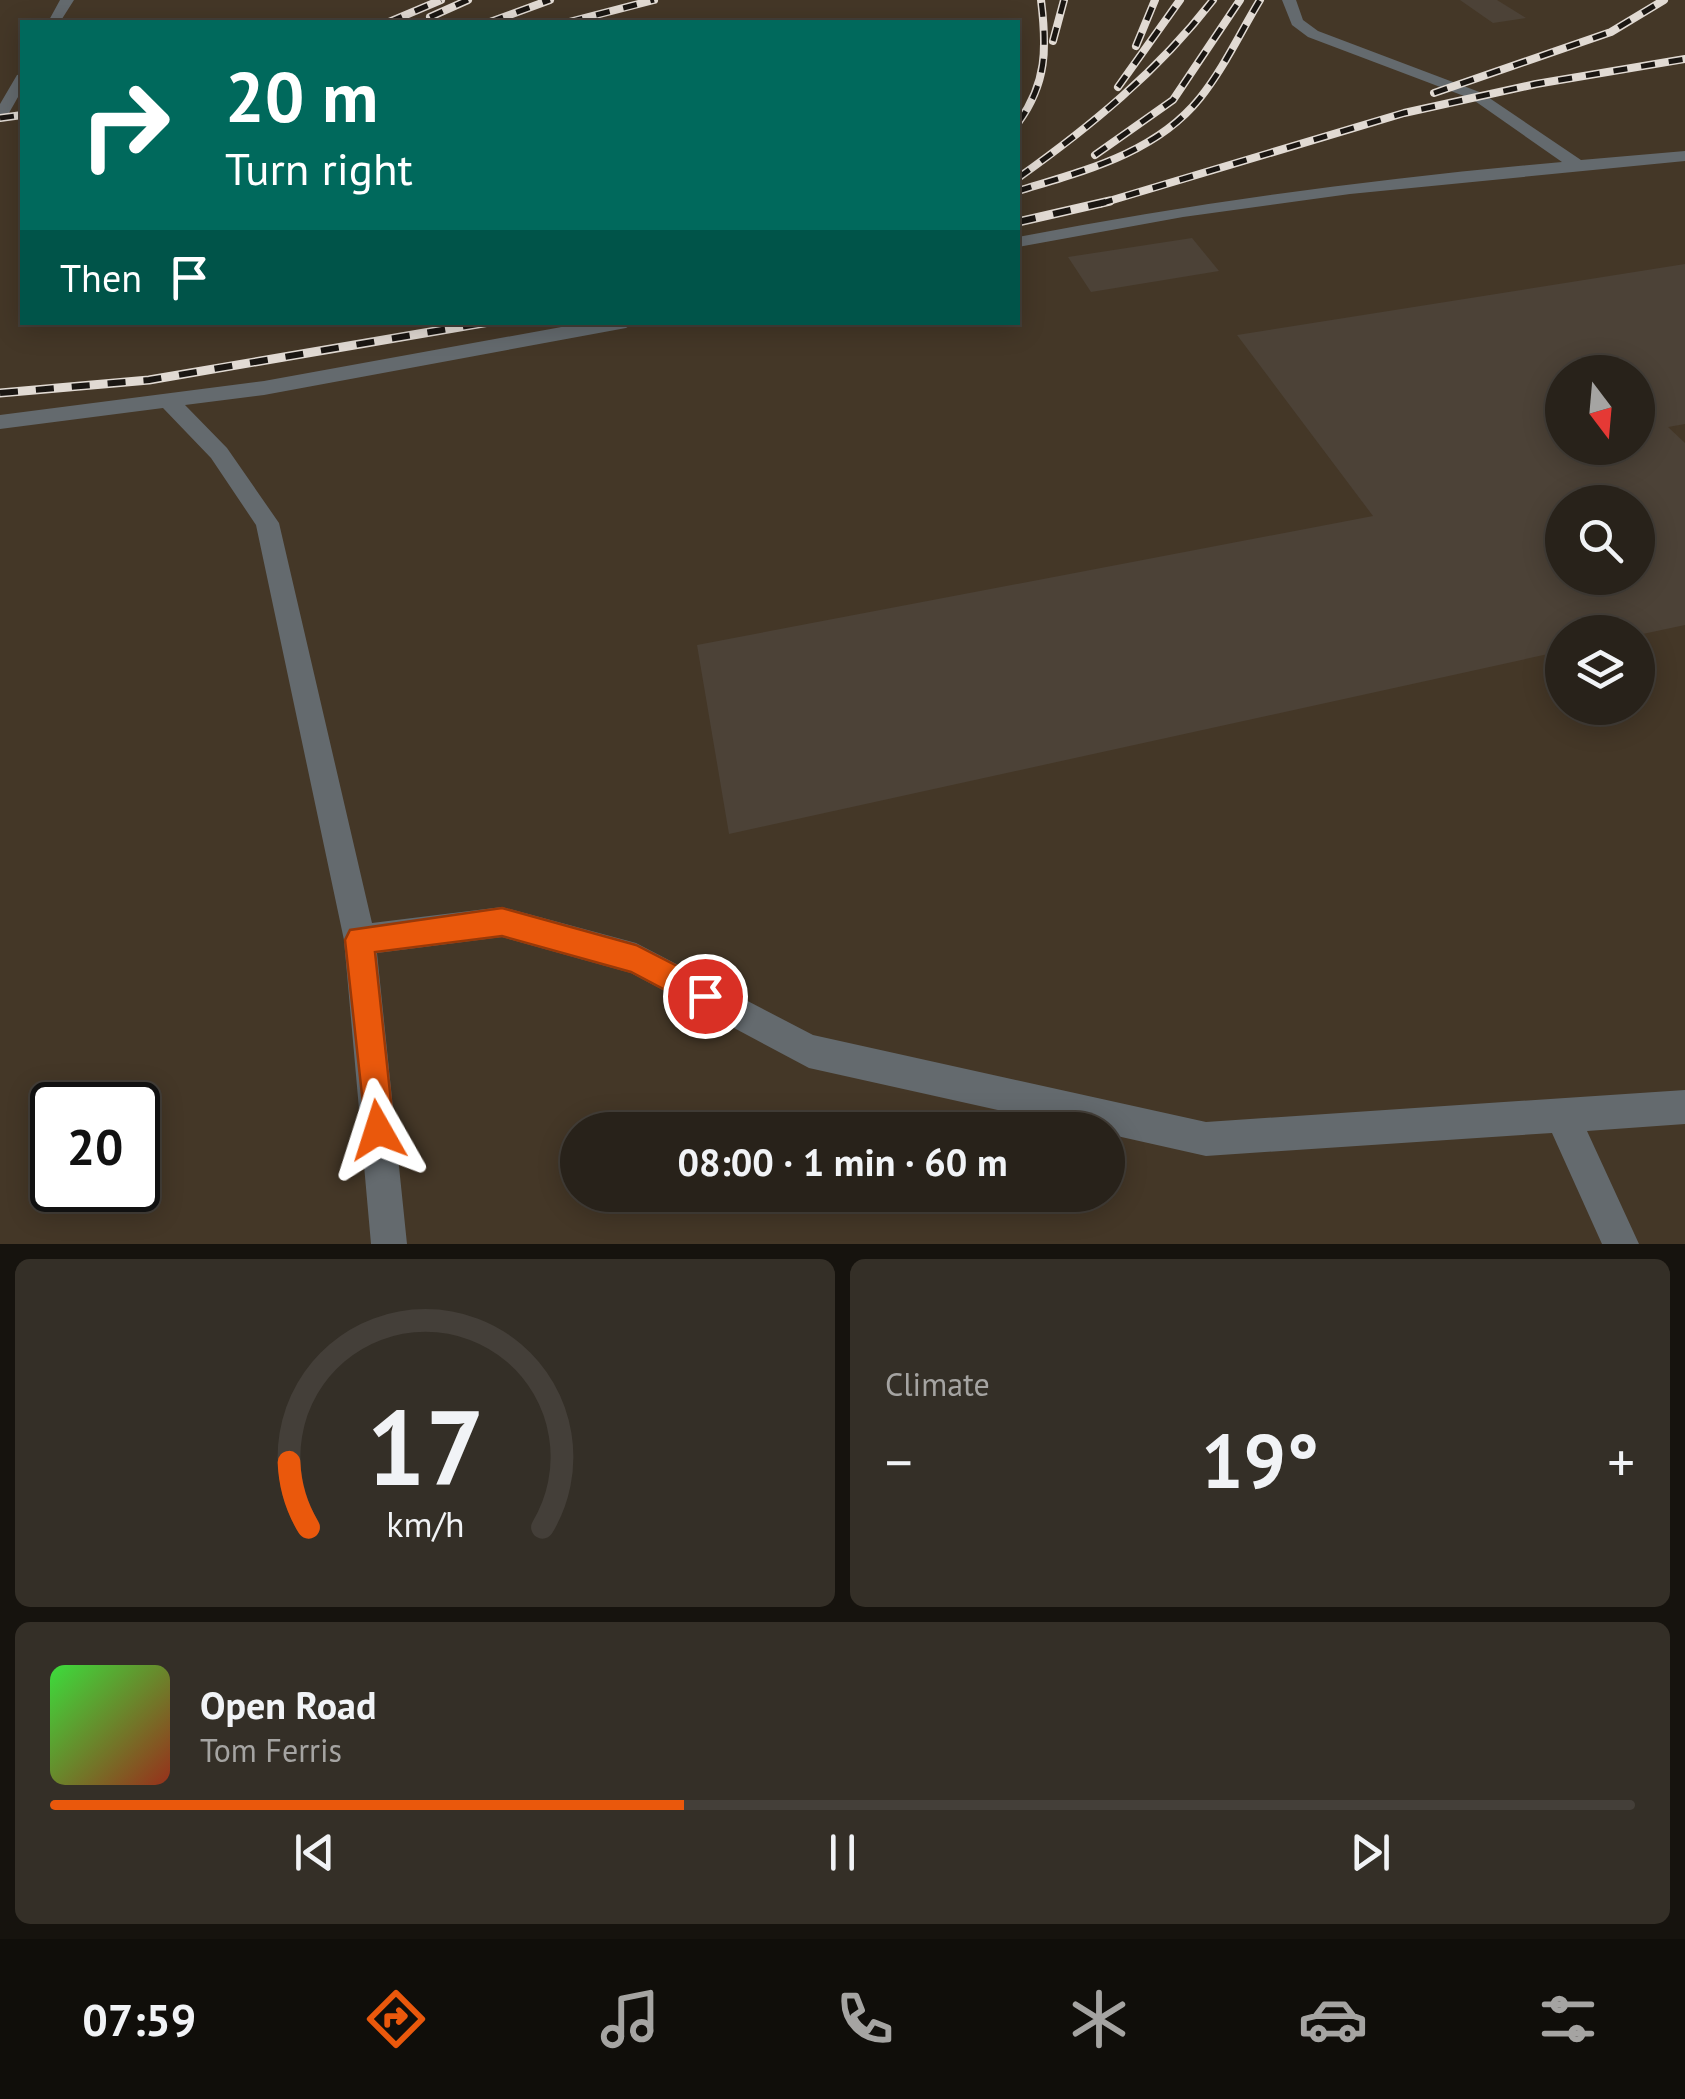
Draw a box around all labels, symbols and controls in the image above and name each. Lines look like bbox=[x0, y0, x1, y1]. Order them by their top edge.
text: 20 m bbox=[225, 51, 378, 141]
icon: right bbox=[60, 60, 190, 190]
text: Turn right bbox=[225, 139, 413, 197]
icon: arrive bbox=[162, 250, 217, 305]
text: Then bbox=[60, 253, 142, 302]
north arrow bbox=[1545, 355, 1655, 465]
map controls bbox=[1545, 355, 1655, 725]
button: search bbox=[1545, 485, 1655, 595]
button: layers bbox=[1545, 615, 1655, 725]
pin bbox=[663, 954, 748, 1039]
icon: arrive bbox=[678, 969, 733, 1024]
position arrow bbox=[326, 1078, 430, 1182]
speed limit sign: 20 bbox=[30, 1082, 160, 1212]
text: 08:00 · 1 min · 60 m bbox=[677, 1137, 1008, 1186]
text: Climate bbox=[885, 1363, 990, 1405]
text: 17 bbox=[366, 1379, 484, 1514]
text: 19° bbox=[1201, 1412, 1319, 1509]
text: − bbox=[885, 1426, 913, 1497]
text: + bbox=[1607, 1426, 1635, 1497]
text: km/h bbox=[386, 1501, 464, 1547]
text: Open Road bbox=[200, 1680, 376, 1729]
text: Tom Ferris bbox=[200, 1729, 342, 1771]
icon: previous bbox=[287, 1825, 342, 1880]
icon: pause bbox=[815, 1825, 870, 1880]
icon: next bbox=[1343, 1825, 1398, 1880]
icon: directions bbox=[361, 1984, 431, 2054]
icon: music bbox=[595, 1984, 665, 2054]
icon: phone bbox=[830, 1984, 900, 2054]
icon: climate bbox=[1064, 1984, 1134, 2054]
icon: car bbox=[1298, 1984, 1368, 2054]
icon: filters bbox=[1533, 1984, 1603, 2054]
text: 07:59 bbox=[82, 1990, 196, 2048]

